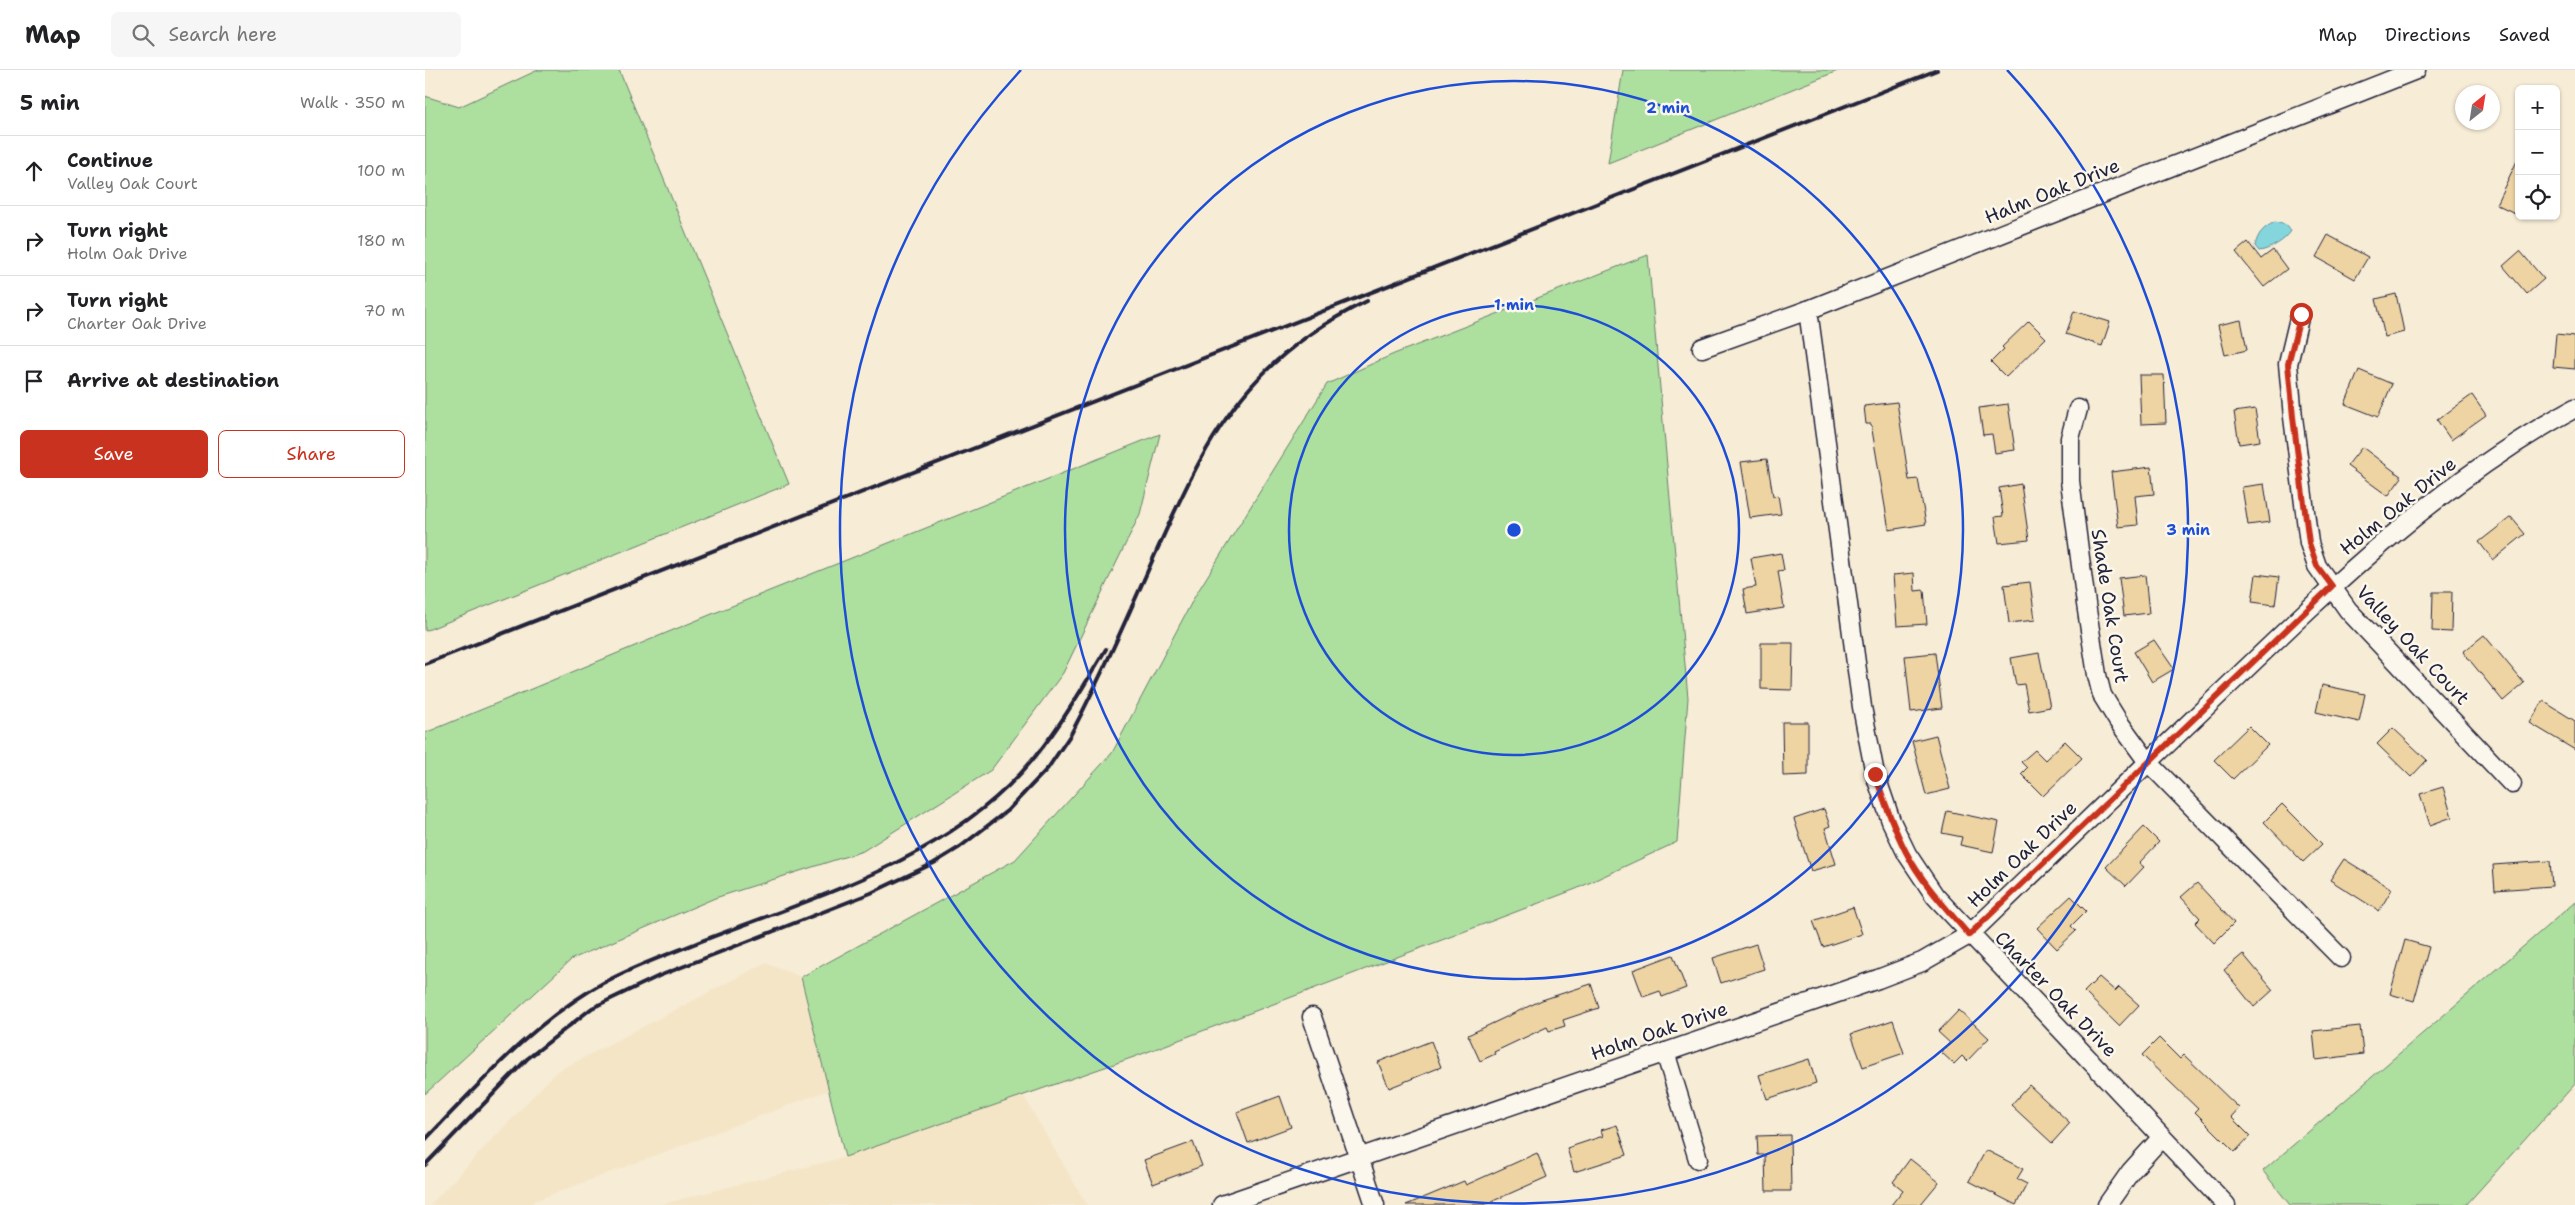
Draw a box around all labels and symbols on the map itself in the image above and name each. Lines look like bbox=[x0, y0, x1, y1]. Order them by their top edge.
north arrow bbox=[2455, 85, 2500, 130]
text: 2 min bbox=[1646, 98, 1690, 118]
street label: Halm Oak Drive bbox=[1981, 153, 2123, 229]
text: 1 min bbox=[1494, 295, 1534, 315]
route start bbox=[2290, 303, 2313, 326]
street label: Holm Oak Drive bbox=[2335, 451, 2461, 561]
text: 3 min bbox=[2166, 520, 2210, 540]
centre of rings bbox=[1505, 521, 1523, 539]
street label: Shade Oak Court bbox=[2085, 527, 2135, 685]
street label: Valley Oak Court bbox=[2351, 580, 2475, 710]
route end bbox=[1864, 763, 1887, 786]
street label: Holm Oak Drive bbox=[1962, 795, 2082, 913]
street label: Charter Oak Drive bbox=[1989, 926, 2123, 1062]
street label: Holm Oak Drive bbox=[1587, 996, 1731, 1066]

